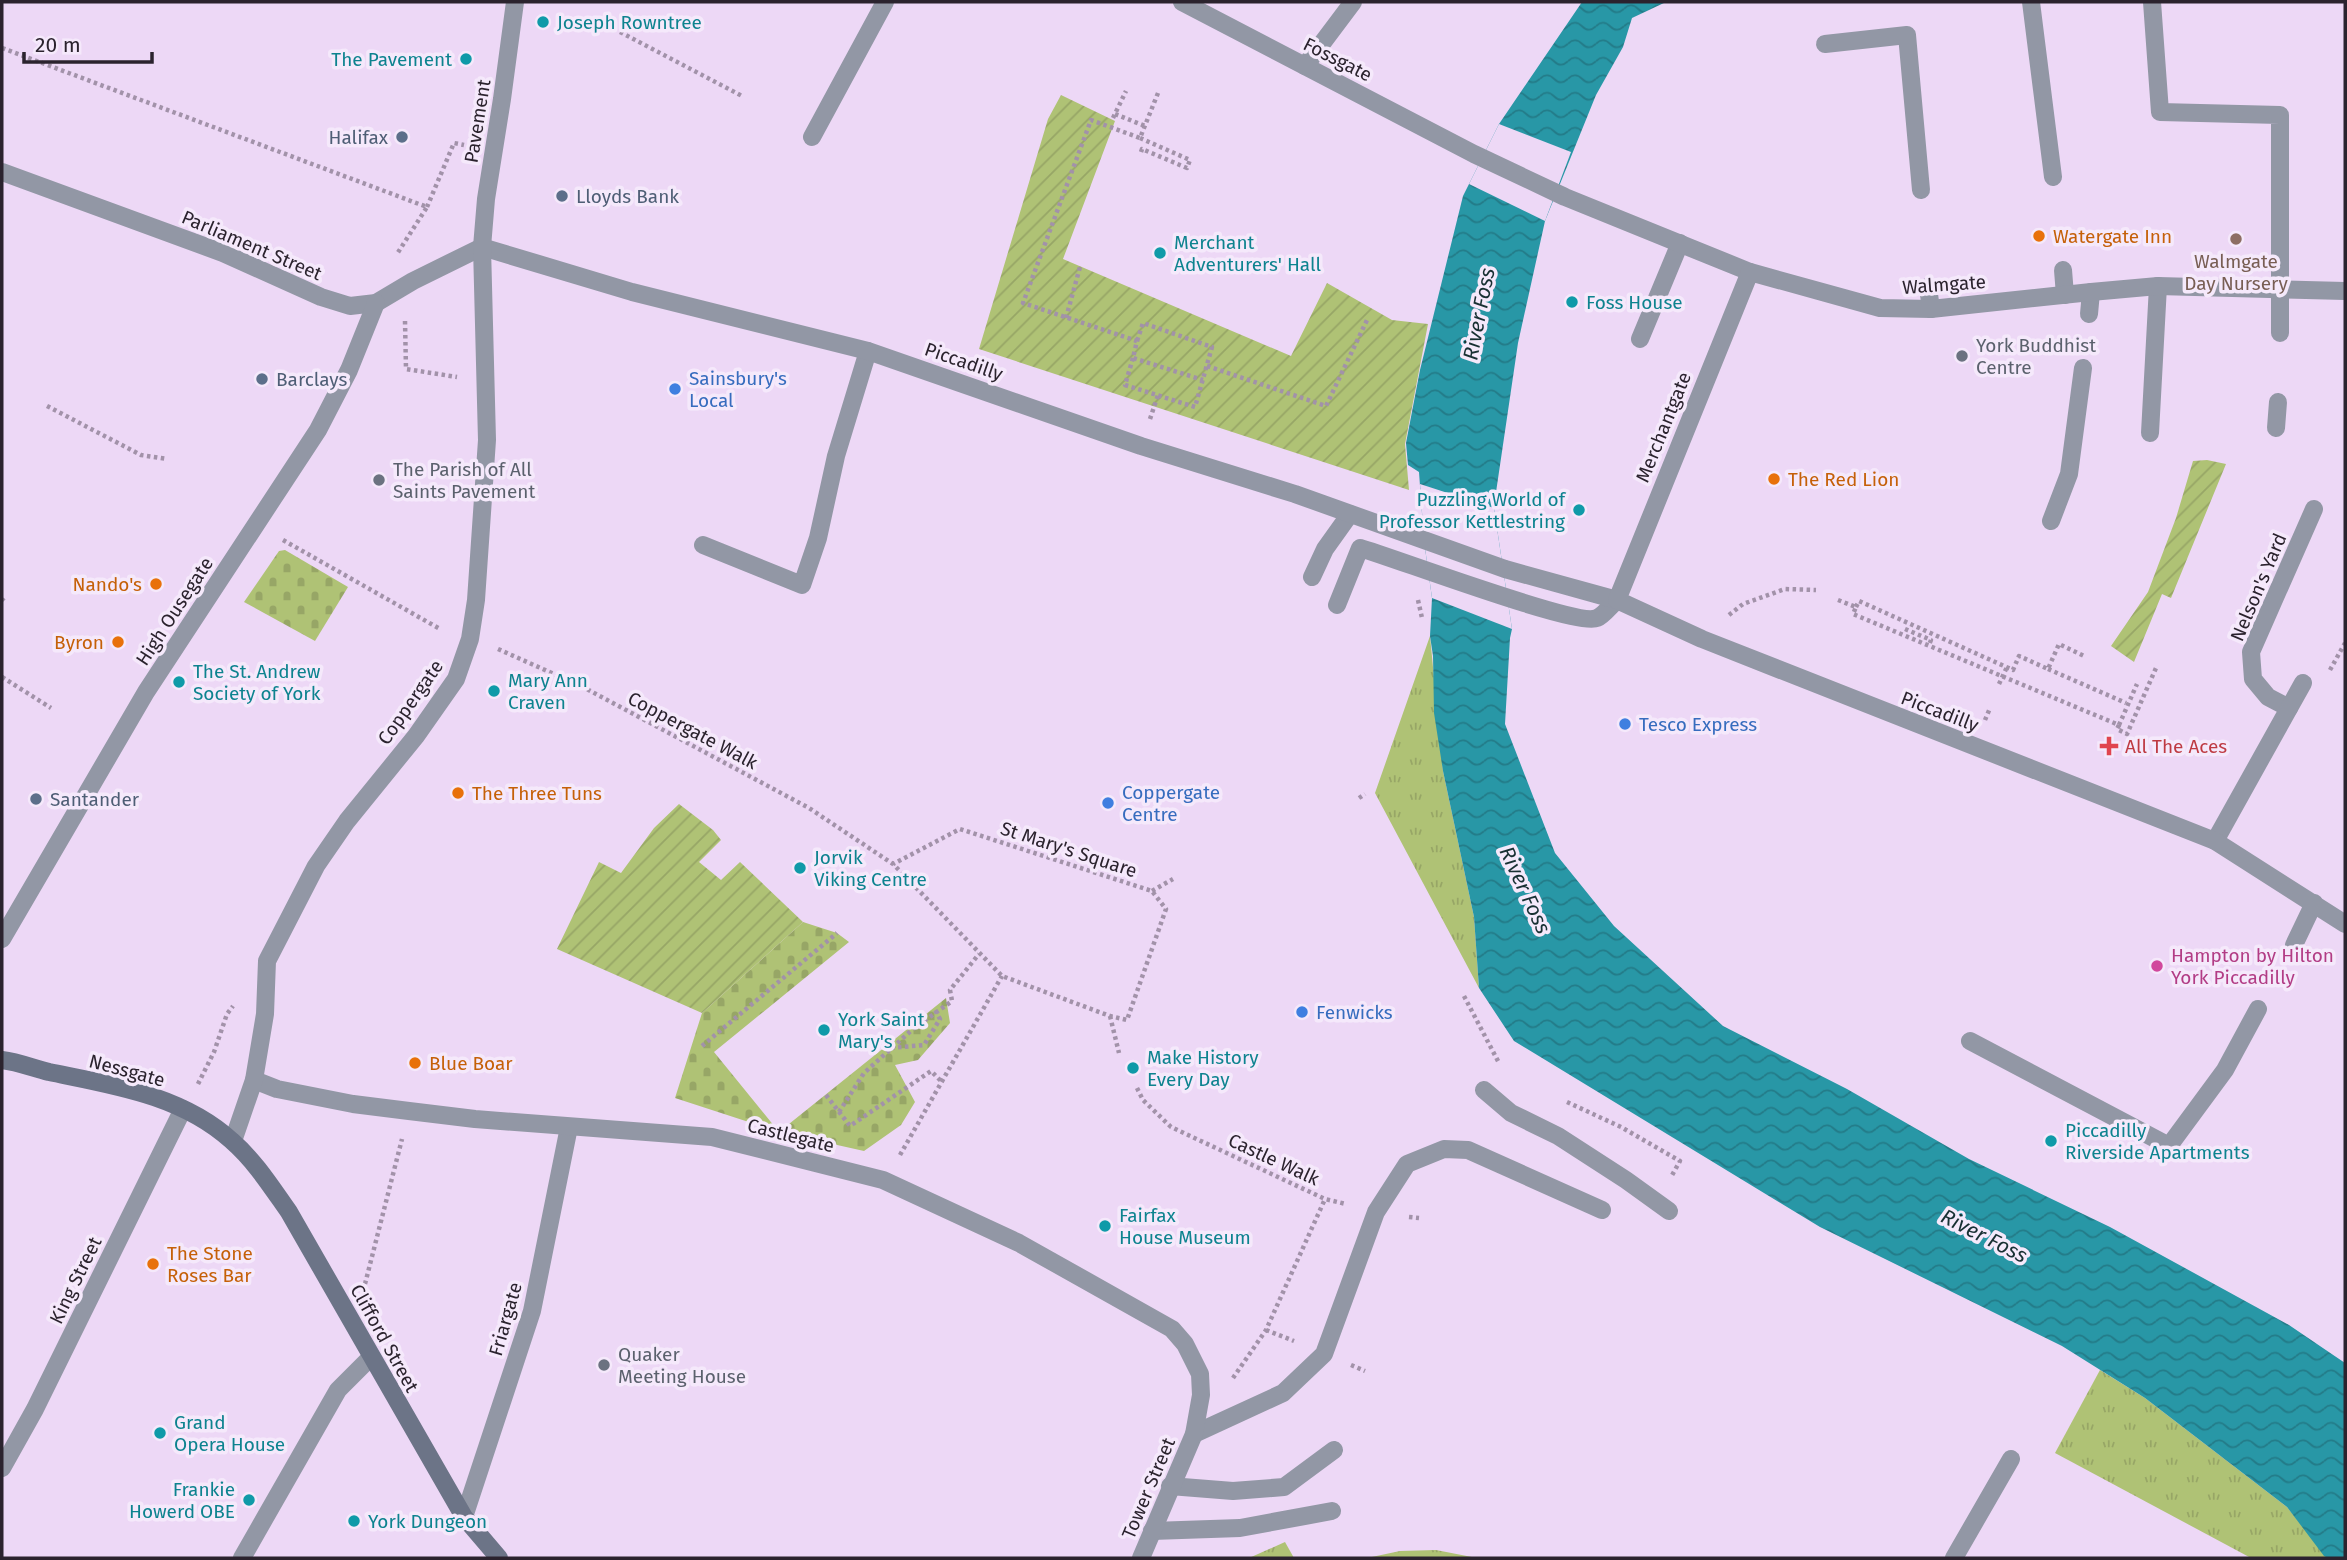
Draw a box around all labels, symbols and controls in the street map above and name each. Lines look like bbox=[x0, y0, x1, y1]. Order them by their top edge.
place label: Joseph Rowntree bbox=[557, 11, 702, 34]
marker: Joseph Rowntree bbox=[535, 14, 551, 30]
scale bar bbox=[24, 21, 152, 65]
text: 20 m bbox=[35, 32, 81, 58]
street label: Fossgate bbox=[1300, 32, 1376, 87]
place label: The Pavement bbox=[331, 48, 452, 71]
marker: The Pavement bbox=[458, 51, 474, 67]
street label: Pavement bbox=[460, 78, 495, 165]
place label: Halifax bbox=[329, 126, 389, 149]
marker: Halifax bbox=[394, 129, 410, 145]
place label: Lloyds Bank bbox=[576, 185, 679, 208]
marker: Lloyds Bank bbox=[554, 188, 570, 204]
street label: Parliament Street bbox=[178, 206, 326, 285]
place label: Watergate Inn bbox=[2053, 225, 2172, 248]
marker: Watergate Inn bbox=[2031, 228, 2047, 244]
place label: Merchant Adventurers' Hall bbox=[1174, 231, 1322, 276]
marker: Walmgate Day Nursery bbox=[2228, 231, 2244, 247]
marker: Merchant Adventurers' Hall bbox=[1152, 245, 1168, 261]
place label: Walmgate Day Nursery bbox=[2184, 250, 2288, 295]
water label: River Foss bbox=[1457, 265, 1501, 362]
street label: Walmgate bbox=[1901, 270, 1987, 299]
place label: Foss House bbox=[1586, 291, 1683, 314]
marker: Foss House bbox=[1564, 294, 1580, 310]
place label: York Buddhist Centre bbox=[1976, 334, 2096, 379]
street label: Piccadilly bbox=[922, 337, 1007, 386]
marker: York Buddhist Centre bbox=[1954, 348, 1970, 364]
place label: Sainsbury's Local bbox=[689, 367, 787, 412]
place label: Barclays bbox=[276, 368, 347, 391]
street label: Merchantgate bbox=[1631, 369, 1696, 486]
marker: Barclays bbox=[254, 371, 270, 387]
marker: Sainsbury's Local bbox=[667, 381, 683, 397]
place label: The Parish of All Saints Pavement bbox=[393, 458, 535, 503]
place label: The Red Lion bbox=[1788, 468, 1899, 491]
marker: The Red Lion bbox=[1766, 471, 1782, 487]
marker: The Parish of All Saints Pavement bbox=[371, 472, 387, 488]
place label: Puzzling World of Professor Kettlestring bbox=[1379, 488, 1567, 533]
marker: Puzzling World of Professor Kettlestring bbox=[1571, 502, 1587, 518]
street label: Nelson's Yard bbox=[2225, 530, 2292, 645]
street label: High Ousegate bbox=[131, 553, 218, 670]
place label: Nando's bbox=[72, 573, 142, 596]
marker: Nando's bbox=[148, 576, 164, 592]
place label: Byron bbox=[54, 631, 104, 654]
marker: Byron bbox=[110, 634, 126, 650]
street label: Coppergate bbox=[373, 656, 448, 749]
place label: The St. Andrew Society of York bbox=[193, 660, 321, 705]
place label: Mary Ann Craven bbox=[508, 669, 588, 714]
marker: The St. Andrew Society of York bbox=[171, 674, 187, 690]
marker: Mary Ann Craven bbox=[486, 683, 502, 699]
street label: Piccadilly bbox=[1898, 686, 1983, 737]
street label: Coppergate Walk bbox=[624, 687, 762, 774]
place label: Tesco Express bbox=[1639, 713, 1757, 736]
marker: Tesco Express bbox=[1617, 716, 1633, 732]
place label: All The Aces bbox=[2125, 735, 2227, 758]
marker: All The Aces bbox=[2099, 736, 2119, 756]
place label: Coppergate Centre bbox=[1122, 781, 1220, 826]
place label: The Three Tuns bbox=[472, 782, 602, 805]
marker: The Three Tuns bbox=[450, 785, 466, 801]
place label: Santander bbox=[50, 788, 140, 811]
marker: Santander bbox=[28, 791, 44, 807]
marker: Coppergate Centre bbox=[1100, 795, 1116, 811]
street label: St Mary's Square bbox=[998, 817, 1140, 882]
water label: River Foss bbox=[1493, 842, 1557, 938]
place label: Jorvik Viking Centre bbox=[814, 846, 927, 891]
marker: Jorvik Viking Centre bbox=[792, 860, 808, 876]
place label: Hampton by Hilton York Piccadilly bbox=[2171, 944, 2334, 989]
marker: Hampton by Hilton York Piccadilly bbox=[2149, 958, 2165, 974]
place label: Fenwicks bbox=[1316, 1001, 1393, 1024]
marker: Fenwicks bbox=[1294, 1004, 1310, 1020]
place label: York Saint Mary's bbox=[838, 1008, 925, 1053]
marker: York Saint Mary's bbox=[816, 1022, 832, 1038]
place label: Make History Every Day bbox=[1147, 1046, 1259, 1091]
street label: Nessgate bbox=[86, 1049, 167, 1092]
place label: Blue Boar bbox=[429, 1052, 513, 1075]
marker: Blue Boar bbox=[407, 1055, 423, 1071]
marker: Make History Every Day bbox=[1125, 1060, 1141, 1076]
street label: Castlegate bbox=[745, 1114, 837, 1157]
place label: Piccadilly Riverside Apartments bbox=[2065, 1119, 2250, 1164]
street label: Castle Walk bbox=[1225, 1128, 1323, 1191]
marker: Piccadilly Riverside Apartments bbox=[2043, 1133, 2059, 1149]
water label: River Foss bbox=[1936, 1203, 2032, 1269]
place label: Fairfax House Museum bbox=[1119, 1204, 1251, 1249]
marker: Fairfax House Museum bbox=[1097, 1218, 1113, 1234]
street label: King Street bbox=[44, 1233, 106, 1328]
place label: The Stone Roses Bar bbox=[167, 1242, 253, 1287]
marker: The Stone Roses Bar bbox=[145, 1256, 161, 1272]
street label: Clifford Street bbox=[345, 1280, 424, 1396]
street label: Friargate bbox=[484, 1280, 527, 1359]
place label: Quaker Meeting House bbox=[618, 1343, 746, 1388]
marker: Quaker Meeting House bbox=[596, 1357, 612, 1373]
place label: Grand Opera House bbox=[174, 1411, 285, 1456]
marker: Grand Opera House bbox=[152, 1425, 168, 1441]
street label: Tower Street bbox=[1117, 1434, 1180, 1542]
place label: Frankie Howerd OBE bbox=[129, 1478, 235, 1523]
marker: Frankie Howerd OBE bbox=[241, 1492, 257, 1508]
place label: York Dungeon bbox=[368, 1510, 487, 1533]
marker: York Dungeon bbox=[346, 1513, 362, 1529]

